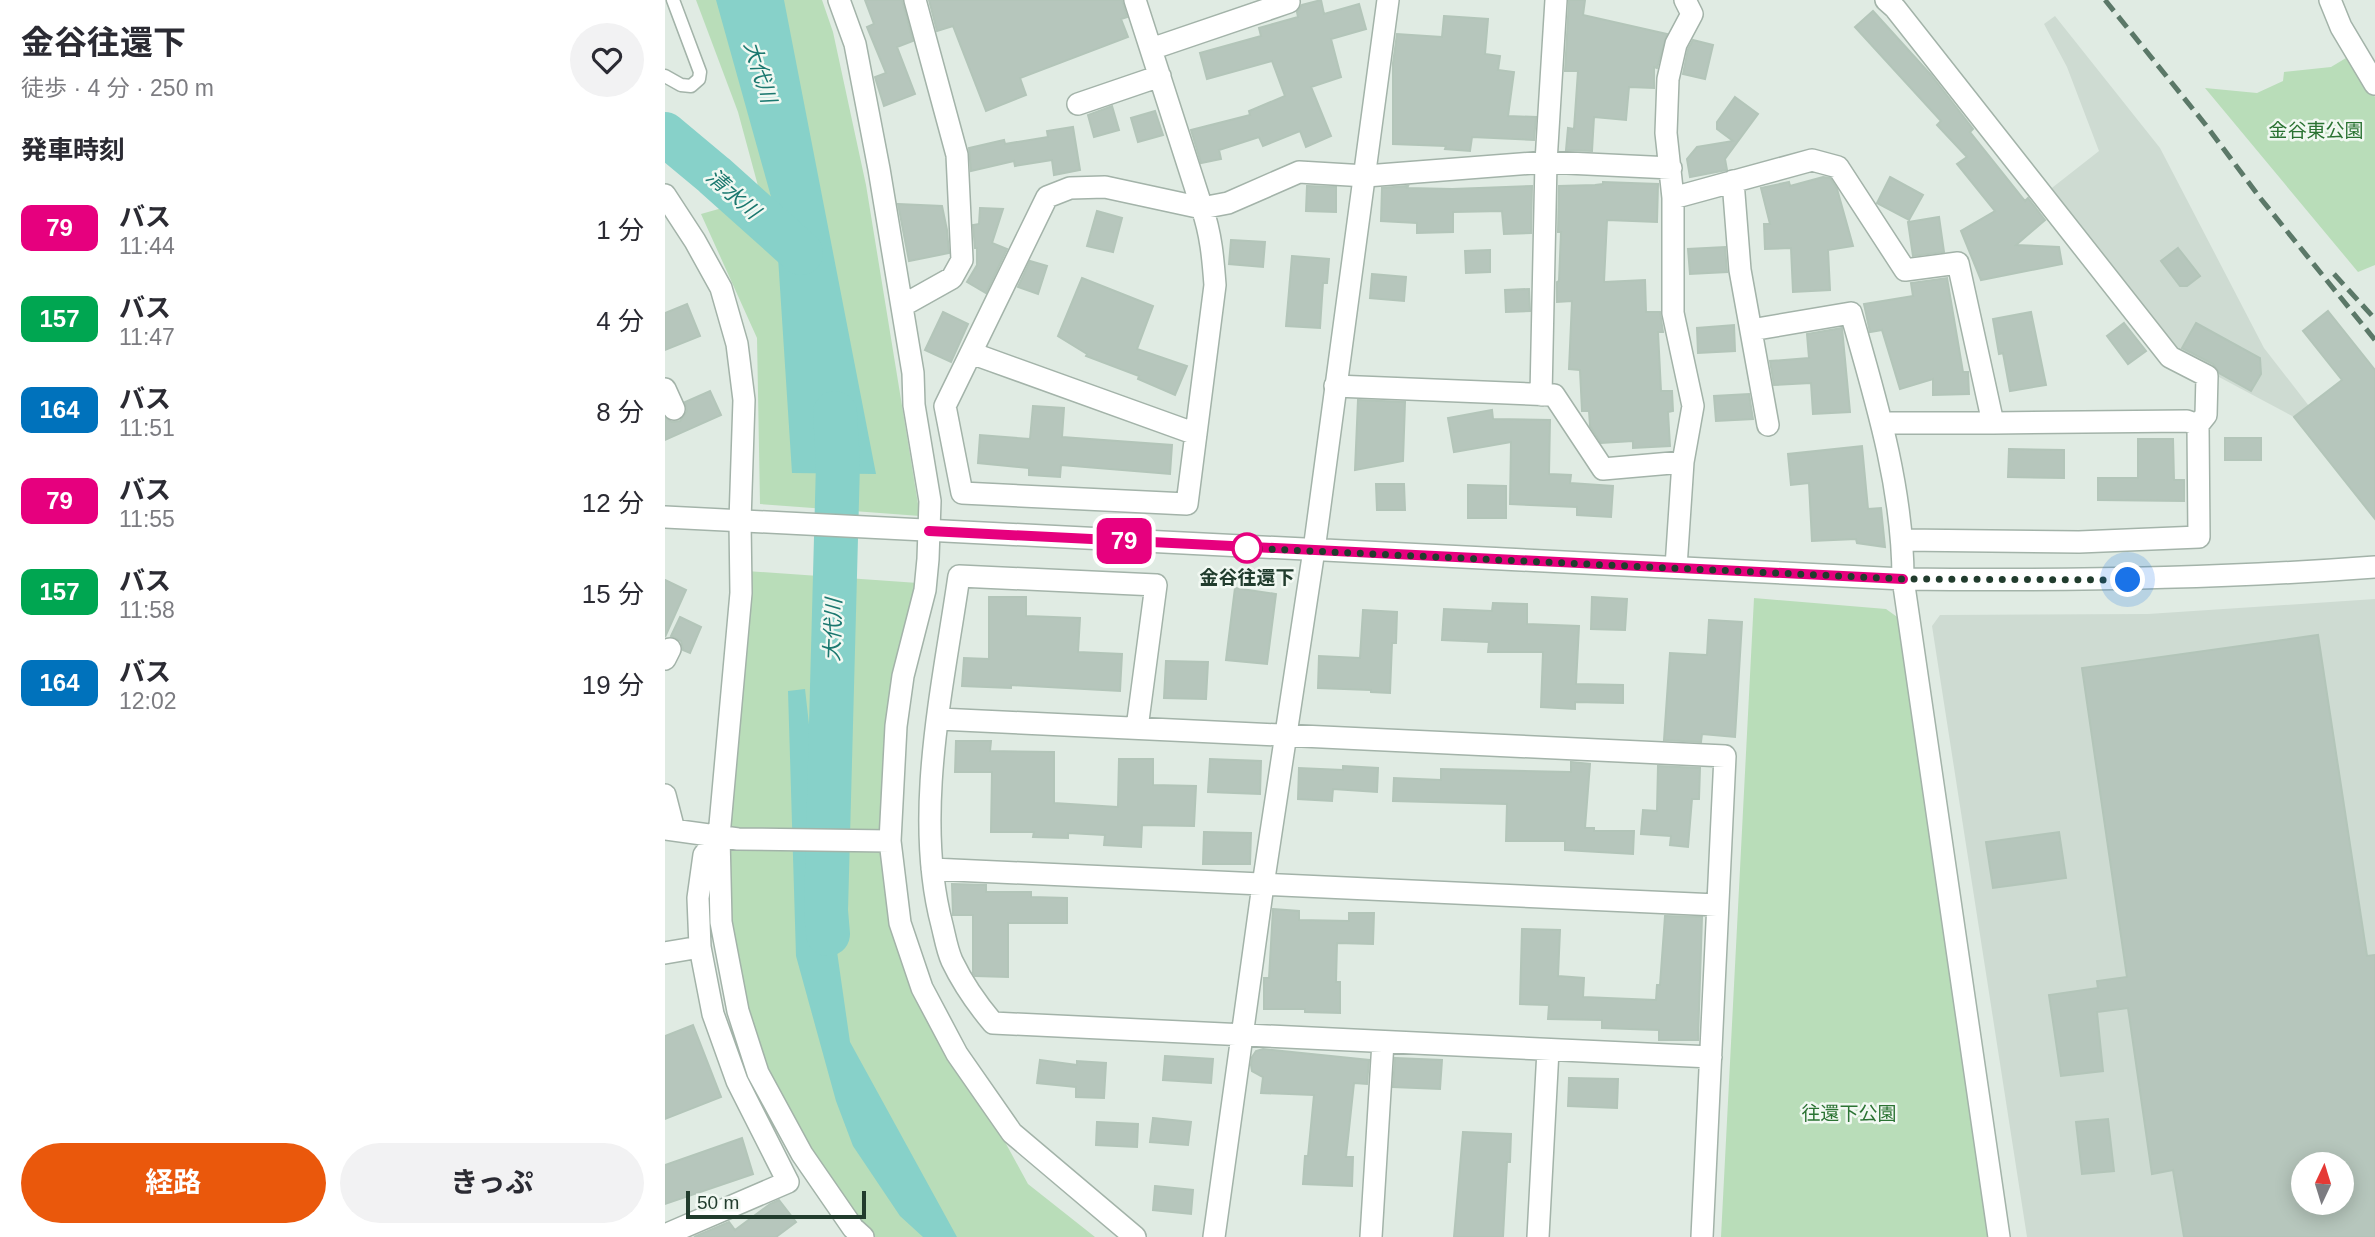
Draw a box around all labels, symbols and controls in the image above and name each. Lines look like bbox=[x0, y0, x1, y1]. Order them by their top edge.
button: heart bbox=[570, 23, 644, 97]
text: 金谷往還下 bbox=[21, 24, 186, 61]
water label: 大代川 bbox=[740, 38, 781, 107]
text: 徒歩 · 4 分 · 250 m bbox=[21, 75, 214, 101]
park label: 金谷東公園 bbox=[2268, 120, 2364, 141]
text: 発車時刻 bbox=[21, 135, 125, 165]
water label: 清水川 bbox=[702, 164, 766, 224]
text: バス bbox=[119, 202, 171, 232]
text: 79 bbox=[46, 214, 73, 241]
text: 1 分 bbox=[596, 215, 644, 245]
text: 11:44 bbox=[119, 233, 175, 259]
text: バス bbox=[119, 293, 171, 323]
text: 157 bbox=[39, 305, 80, 332]
text: 4 分 bbox=[596, 306, 644, 336]
text: 11:47 bbox=[119, 324, 175, 350]
text: バス bbox=[119, 384, 171, 414]
text: 164 bbox=[39, 396, 80, 423]
text: 8 分 bbox=[596, 397, 644, 427]
text: 11:51 bbox=[119, 415, 175, 441]
text: バス bbox=[119, 475, 171, 505]
text: 79 bbox=[46, 487, 73, 514]
text: 12 分 bbox=[582, 488, 644, 518]
text: 11:55 bbox=[119, 506, 175, 532]
line badge: 79 bbox=[1093, 518, 1155, 564]
text: 79 bbox=[1111, 527, 1137, 554]
marker: 金谷往還下 bbox=[1232, 533, 1262, 563]
your location bbox=[2110, 562, 2145, 597]
text: バス bbox=[119, 566, 171, 596]
place label: 金谷往還下 bbox=[1199, 567, 1295, 588]
text: 157 bbox=[39, 578, 80, 605]
text: 15 分 bbox=[582, 579, 644, 609]
water label: 大代川 bbox=[820, 596, 845, 662]
text: 11:58 bbox=[119, 597, 175, 623]
text: バス bbox=[119, 657, 171, 687]
text: 164 bbox=[39, 669, 80, 696]
text: 19 分 bbox=[582, 670, 644, 700]
text: 12:02 bbox=[119, 688, 177, 714]
park label: 往還下公園 bbox=[1801, 1103, 1897, 1124]
button: 経路 bbox=[21, 1143, 326, 1223]
button: きっぷ bbox=[340, 1143, 644, 1223]
north arrow bbox=[2291, 1152, 2354, 1214]
map controls bbox=[2291, 1152, 2354, 1215]
scale bar bbox=[686, 1188, 866, 1220]
text: 50 m bbox=[697, 1192, 739, 1213]

